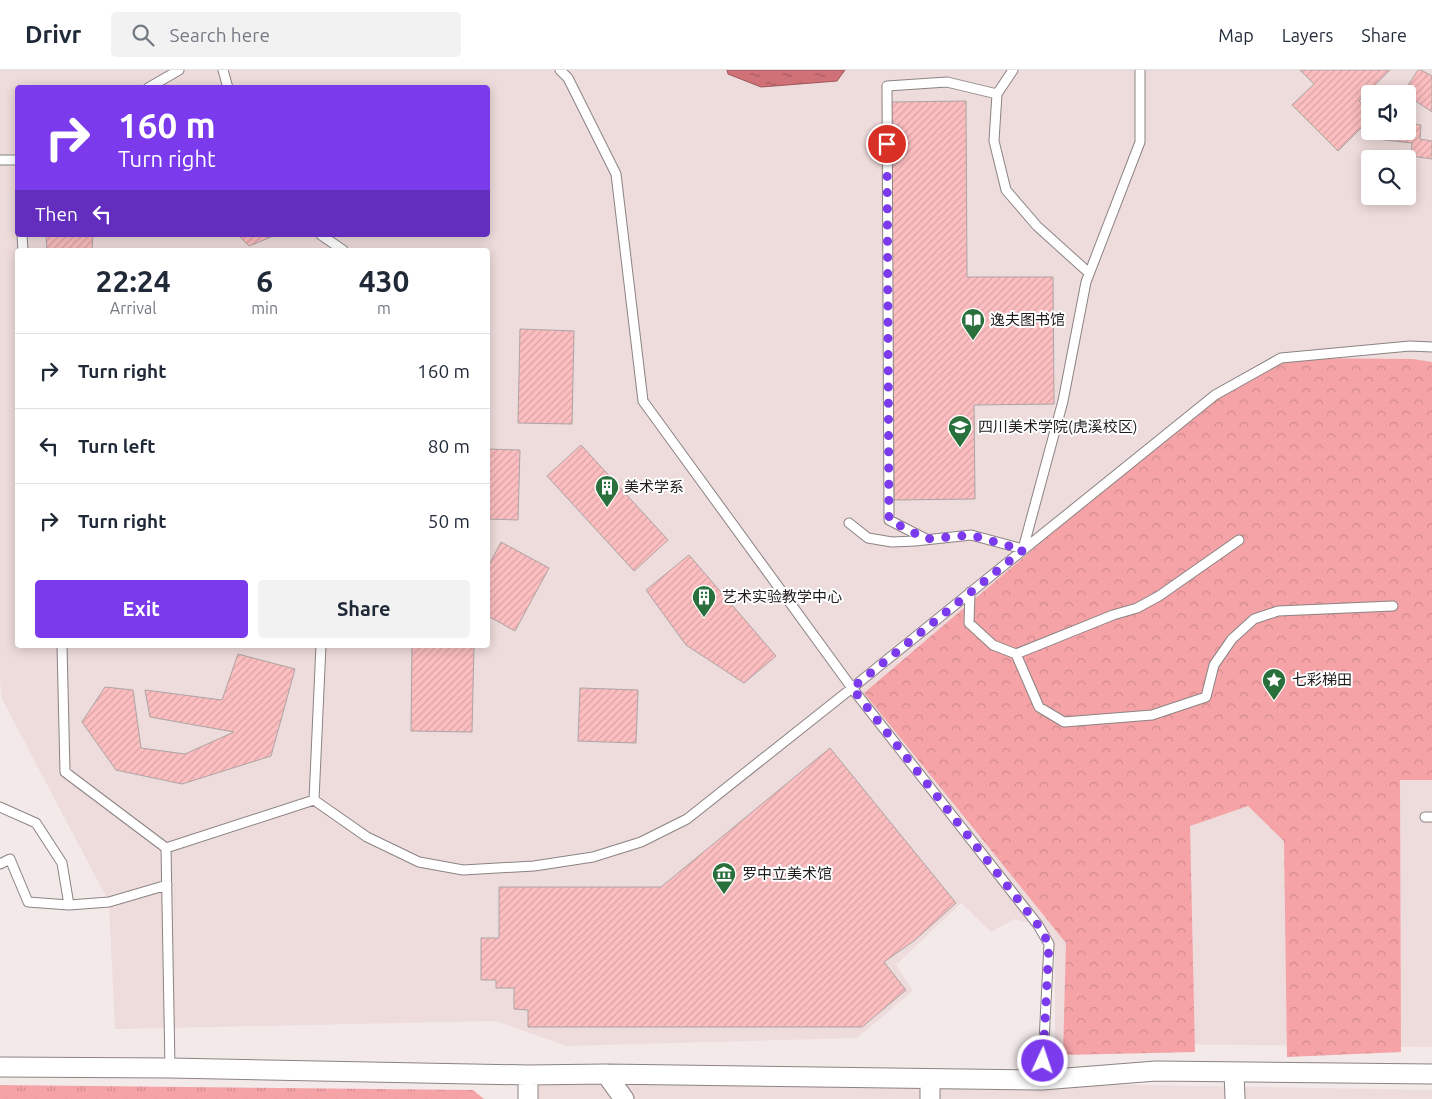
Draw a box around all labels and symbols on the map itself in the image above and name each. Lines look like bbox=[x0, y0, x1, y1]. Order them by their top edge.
pin bbox=[866, 123, 908, 165]
library icon: 逸夫图书馆 bbox=[960, 307, 986, 341]
place label: 逸夫图书馆 bbox=[990, 311, 1065, 328]
school or university icon: 四川美术学院(虎溪校区) bbox=[947, 414, 973, 448]
place label: 四川美术学院(虎溪校区) bbox=[978, 418, 1137, 435]
building icon: 美术学系 bbox=[594, 474, 620, 508]
place label: 美术学系 bbox=[624, 478, 684, 495]
building icon: 艺术实验教学中心 bbox=[691, 584, 717, 618]
place label: 艺术实验教学中心 bbox=[722, 588, 842, 605]
place icon: 七彩梯田 bbox=[1261, 667, 1287, 701]
place label: 七彩梯田 bbox=[1292, 671, 1352, 688]
museum icon: 罗中立美术馆 bbox=[711, 861, 737, 895]
place label: 罗中立美术馆 bbox=[742, 865, 832, 882]
position arrow bbox=[1016, 1034, 1068, 1086]

